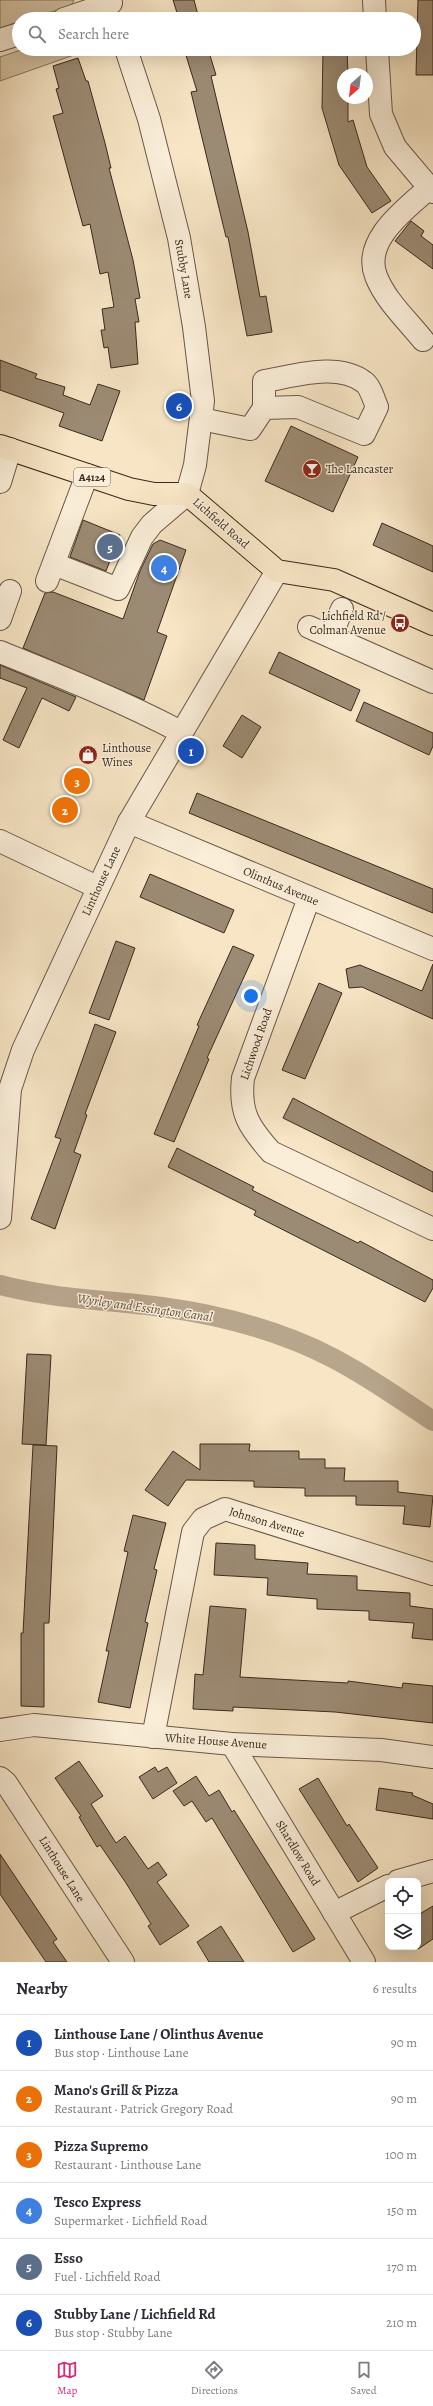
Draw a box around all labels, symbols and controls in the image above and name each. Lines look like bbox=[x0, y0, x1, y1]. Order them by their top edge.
search box bbox=[12, 12, 421, 56]
icon: search bbox=[26, 23, 48, 45]
text: Search here bbox=[58, 24, 129, 44]
north arrow bbox=[337, 68, 373, 104]
street label: Stubby Lane bbox=[171, 238, 197, 300]
pin: 6 bbox=[166, 391, 192, 421]
bar icon: The Lancaster bbox=[301, 458, 323, 480]
place label: The Lancaster bbox=[326, 461, 394, 477]
road number: A4124 bbox=[74, 468, 110, 486]
street label: Lichfield Road bbox=[189, 494, 253, 552]
pin: 5 bbox=[97, 532, 123, 562]
pin: 4 bbox=[151, 553, 177, 583]
place label: Lichfield Rd / Colman Avenue bbox=[310, 608, 386, 638]
bus stop icon: Lichfield Rd / Colman Avenue bbox=[389, 612, 411, 634]
pin: 1 bbox=[178, 736, 204, 766]
place label: Linthouse Wines bbox=[101, 740, 151, 770]
shop icon: Linthouse Wines bbox=[77, 744, 99, 766]
pin: 3 bbox=[64, 766, 90, 796]
pin: 2 bbox=[52, 795, 78, 825]
street label: Linthouse Lane bbox=[78, 844, 124, 918]
street label: Olinthus Avenue bbox=[241, 863, 321, 909]
your location bbox=[241, 986, 261, 1006]
street label: Lichwood Road bbox=[236, 1006, 276, 1082]
water label: Wyrley and Essington Canal bbox=[76, 1290, 214, 1326]
street label: Johnson Avenue bbox=[227, 1503, 307, 1541]
street label: White House Avenue bbox=[163, 1729, 268, 1753]
street label: Shardlow Road bbox=[272, 1817, 324, 1889]
street label: Linthouse Lane bbox=[35, 1833, 89, 1905]
map controls bbox=[385, 1878, 421, 1950]
button: locate bbox=[385, 1878, 421, 1914]
button: layers bbox=[385, 1914, 421, 1950]
text: Nearby bbox=[16, 1977, 67, 2000]
text: 6 results bbox=[373, 1980, 417, 1997]
text: Linthouse Lane / Olinthus Avenue bbox=[54, 2024, 263, 2044]
text: 1 bbox=[27, 2034, 31, 2051]
text: 90 m bbox=[391, 2034, 417, 2051]
text: Bus stop · Linthouse Lane bbox=[54, 2044, 189, 2061]
text: Mano's Grill & Pizza bbox=[54, 2080, 179, 2100]
text: 2 bbox=[26, 2090, 32, 2107]
text: 90 m bbox=[391, 2090, 417, 2107]
text: Restaurant · Patrick Gregory Road bbox=[54, 2100, 233, 2117]
text: Pizza Supremo bbox=[54, 2136, 148, 2156]
text: 3 bbox=[26, 2146, 32, 2163]
text: 100 m bbox=[385, 2146, 417, 2163]
text: Restaurant · Linthouse Lane bbox=[54, 2156, 201, 2173]
text: Tesco Express bbox=[54, 2192, 141, 2212]
text: 4 bbox=[26, 2202, 32, 2219]
text: 150 m bbox=[387, 2202, 417, 2219]
text: Supermarket · Lichfield Road bbox=[54, 2212, 207, 2229]
text: Esso bbox=[54, 2248, 83, 2268]
text: 5 bbox=[26, 2258, 32, 2275]
text: 170 m bbox=[387, 2258, 417, 2275]
text: Fuel · Lichfield Road bbox=[54, 2268, 160, 2285]
text: Stubby Lane / Lichfield Rd bbox=[54, 2304, 216, 2324]
text: 6 bbox=[26, 2314, 32, 2331]
text: 210 m bbox=[386, 2314, 417, 2331]
text: Bus stop · Stubby Lane bbox=[54, 2324, 172, 2341]
tab: Map bbox=[56, 2359, 78, 2398]
tab: Directions bbox=[191, 2359, 238, 2398]
tab: Saved bbox=[351, 2359, 377, 2398]

